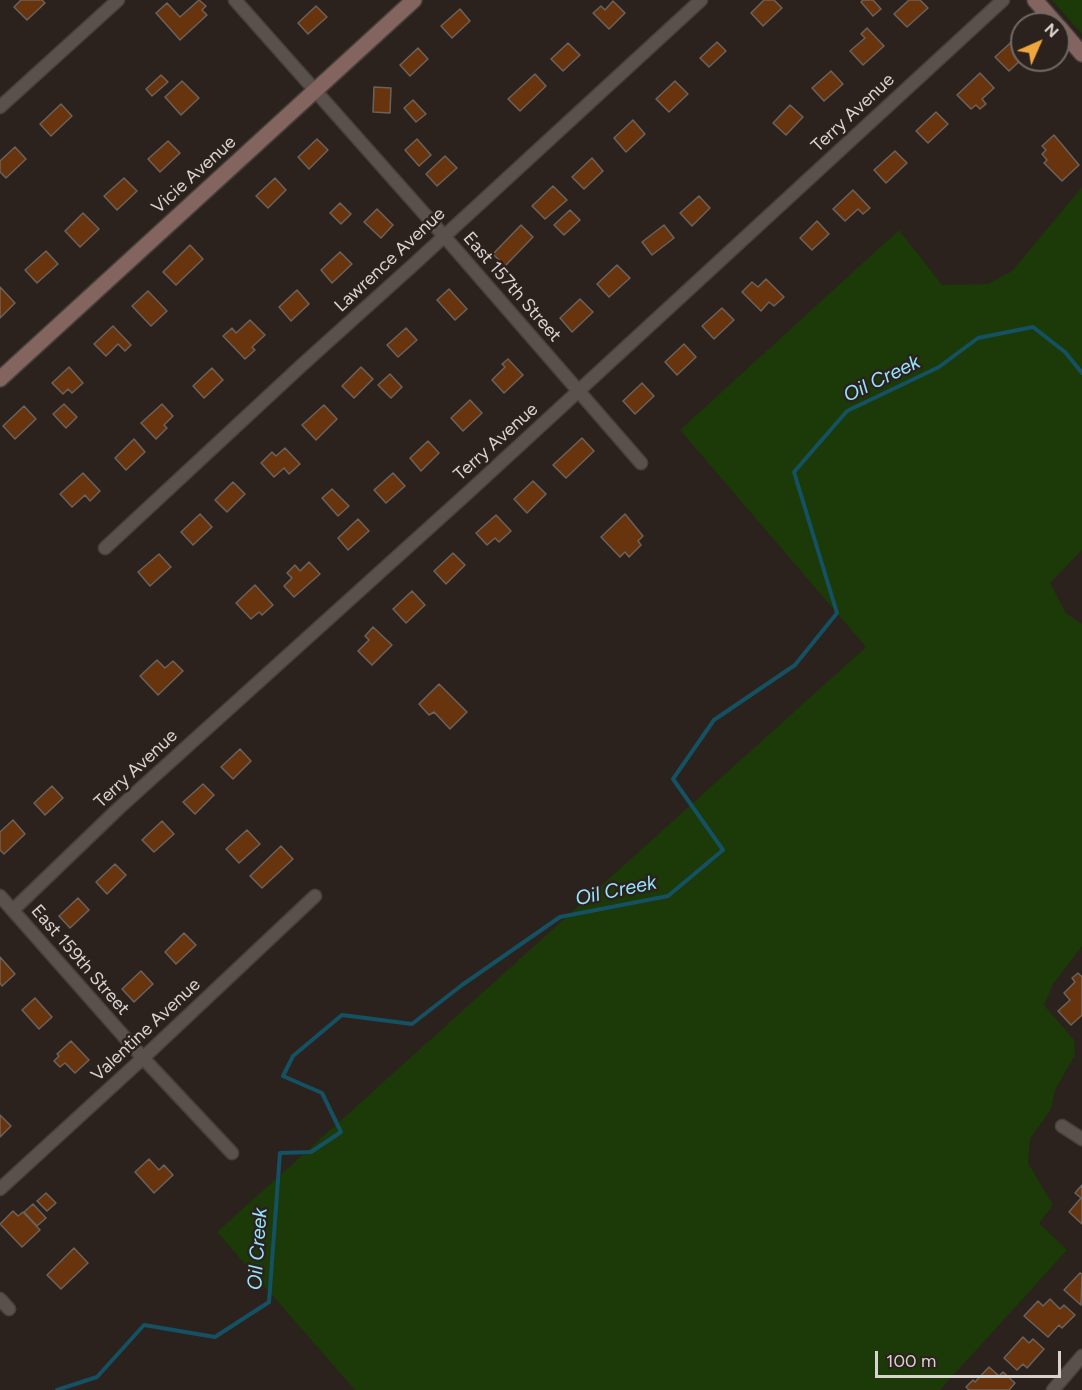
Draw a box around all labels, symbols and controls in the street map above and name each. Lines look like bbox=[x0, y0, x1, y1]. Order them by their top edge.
north arrow bbox=[1010, 12, 1070, 72]
text: N bbox=[1041, 19, 1063, 41]
street label: Terry Avenue bbox=[807, 69, 899, 157]
street label: Vicie Avenue bbox=[147, 132, 241, 218]
street label: Lawrence Avenue bbox=[330, 203, 450, 317]
street label: East 157th Street bbox=[458, 228, 566, 346]
water label: Oil Creek bbox=[840, 350, 924, 408]
street label: Terry Avenue bbox=[450, 399, 542, 485]
street label: Terry Avenue bbox=[90, 725, 182, 813]
water label: Oil Creek bbox=[573, 871, 659, 911]
street label: East 159th Street bbox=[26, 900, 134, 1020]
street label: Valentine Avenue bbox=[87, 974, 205, 1086]
water label: Oil Creek bbox=[243, 1207, 273, 1291]
scale bar bbox=[878, 1339, 1064, 1377]
text: 100 m bbox=[886, 1350, 936, 1372]

